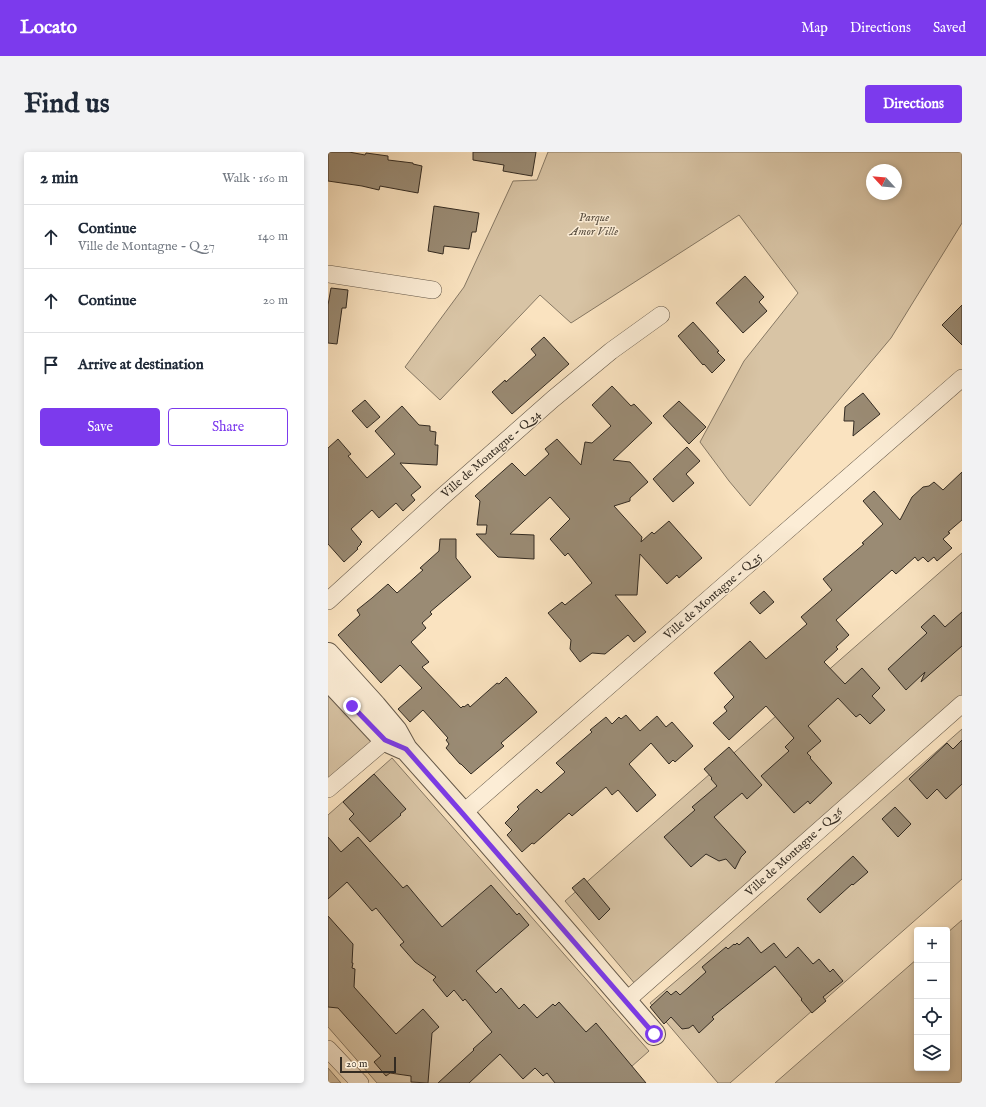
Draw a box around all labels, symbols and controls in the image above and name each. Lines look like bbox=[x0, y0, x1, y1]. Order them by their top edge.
text: Locato bbox=[20, 16, 77, 40]
text: Map bbox=[801, 19, 828, 37]
text: Directions bbox=[850, 19, 911, 37]
text: Saved bbox=[933, 19, 966, 37]
button: Directions bbox=[865, 85, 962, 123]
text: Find us bbox=[24, 87, 110, 122]
north arrow bbox=[866, 164, 902, 200]
text: 2 min bbox=[40, 168, 78, 189]
text: Walk · 160 m bbox=[222, 170, 288, 187]
park label: Parque Amor Ville bbox=[568, 210, 618, 239]
text: Continue bbox=[78, 219, 136, 238]
icon: ahead bbox=[40, 226, 62, 248]
text: 140 m bbox=[258, 228, 288, 245]
text: Ville de Montagne - Q 27 bbox=[78, 238, 215, 255]
icon: ahead bbox=[40, 290, 62, 312]
text: Continue bbox=[78, 291, 136, 310]
text: 20 m bbox=[263, 292, 288, 309]
icon: arrive bbox=[40, 354, 62, 376]
text: Arrive at destination bbox=[78, 355, 204, 374]
street label: Ville de Montagne - Q 24 bbox=[438, 407, 544, 502]
button: Save bbox=[40, 408, 160, 446]
button: Share bbox=[168, 408, 288, 446]
street label: Ville de Montagne - Q 25 bbox=[660, 549, 766, 643]
route end bbox=[343, 697, 361, 715]
street label: Ville de Montagne - Q 26 bbox=[741, 804, 846, 900]
map controls bbox=[914, 927, 950, 1071]
button: + bbox=[914, 927, 950, 963]
button: − bbox=[914, 963, 950, 999]
button: locate bbox=[914, 999, 950, 1035]
route start bbox=[645, 1025, 663, 1043]
button: layers bbox=[914, 1035, 950, 1071]
scale bar bbox=[340, 1055, 396, 1074]
text: 20 m bbox=[346, 1057, 367, 1071]

